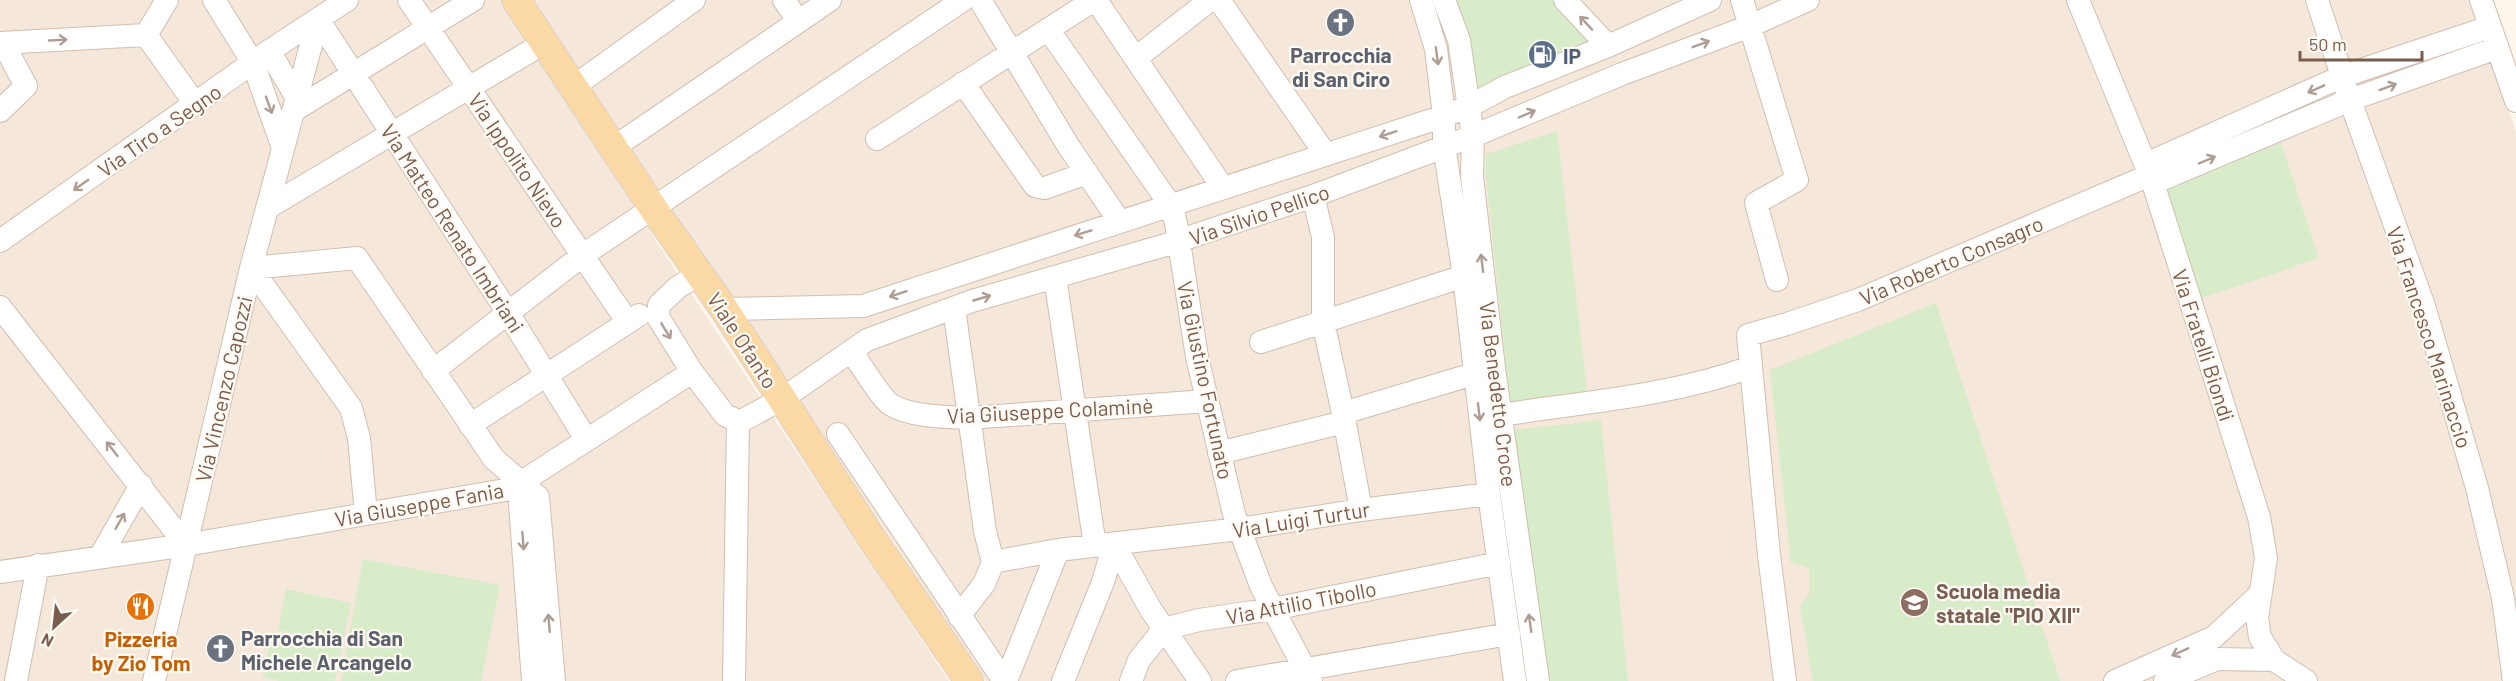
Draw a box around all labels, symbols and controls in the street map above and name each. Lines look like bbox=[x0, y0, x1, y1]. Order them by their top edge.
church icon: Parrocchia di San Ciro bbox=[1325, 7, 1357, 39]
one-way arrow bbox=[1579, 15, 1593, 30]
scale bar bbox=[2300, 24, 2422, 62]
text: 50 m bbox=[2309, 33, 2347, 55]
one-way arrow bbox=[48, 34, 68, 45]
one-way arrow bbox=[1692, 38, 1710, 49]
fuel station icon: IP bbox=[1526, 39, 1558, 71]
place label: Parrocchia di San Ciro bbox=[1290, 42, 1392, 91]
place label: IP bbox=[1563, 43, 1581, 68]
one-way arrow bbox=[1431, 46, 1442, 66]
street label: Via Tiro a Segno bbox=[92, 78, 226, 182]
one-way arrow bbox=[2378, 80, 2396, 91]
one-way arrow bbox=[2307, 84, 2325, 95]
street label: Via Ippolito Nievo bbox=[464, 88, 572, 232]
one-way arrow bbox=[265, 95, 276, 114]
one-way arrow bbox=[1517, 108, 1536, 119]
street label: Via Matteo Renato Imbriani bbox=[376, 119, 530, 337]
one-way arrow bbox=[1379, 130, 1398, 141]
one-way arrow bbox=[2197, 154, 2216, 165]
street label: Via Silvio Pellico bbox=[1186, 178, 1332, 250]
one-way arrow bbox=[74, 179, 90, 191]
street label: Via Roberto Consagro bbox=[1856, 210, 2046, 310]
street label: Via Francesco Marinaccio bbox=[2382, 223, 2478, 451]
one-way arrow bbox=[1074, 228, 1093, 239]
one-way arrow bbox=[1476, 254, 1487, 274]
street label: Via Fratelli Biondi bbox=[2168, 266, 2240, 424]
street label: Via Giustino Fortunato bbox=[1173, 279, 1239, 481]
street label: Viale Ofanto bbox=[703, 287, 783, 393]
one-way arrow bbox=[889, 290, 908, 301]
one-way arrow bbox=[973, 292, 992, 303]
street label: Via Vincenzo Capozzi bbox=[189, 294, 257, 484]
street label: Via Benedetto Croce bbox=[1475, 300, 1523, 488]
one-way arrow bbox=[660, 322, 672, 339]
street label: Via Giuseppe Colaminè bbox=[946, 392, 1154, 428]
one-way arrow bbox=[1474, 402, 1485, 422]
one-way arrow bbox=[106, 441, 119, 457]
street label: Via Giuseppe Fania bbox=[332, 477, 506, 531]
street label: Via Luigi Turtur bbox=[1231, 496, 1372, 542]
one-way arrow bbox=[115, 513, 127, 530]
one-way arrow bbox=[518, 531, 529, 551]
street label: Via Attilio Tibollo bbox=[1224, 575, 1378, 629]
place label: Scuola media statale "PIO XII" bbox=[1936, 578, 2080, 627]
school or university icon: Scuola media statale "PIO XII" bbox=[1899, 586, 1931, 618]
restaurant icon: Pizzeria by Zio Tom bbox=[125, 591, 157, 623]
north arrow bbox=[24, 597, 84, 657]
one-way arrow bbox=[543, 613, 554, 633]
one-way arrow bbox=[1524, 614, 1535, 633]
place label: Parrocchia di San Michele Arcangelo bbox=[241, 625, 412, 674]
place label: Pizzeria by Zio Tom bbox=[92, 626, 190, 675]
text: N bbox=[38, 630, 56, 652]
church icon: Parrocchia di San Michele Arcangelo bbox=[204, 633, 236, 665]
one-way arrow bbox=[2171, 647, 2189, 658]

